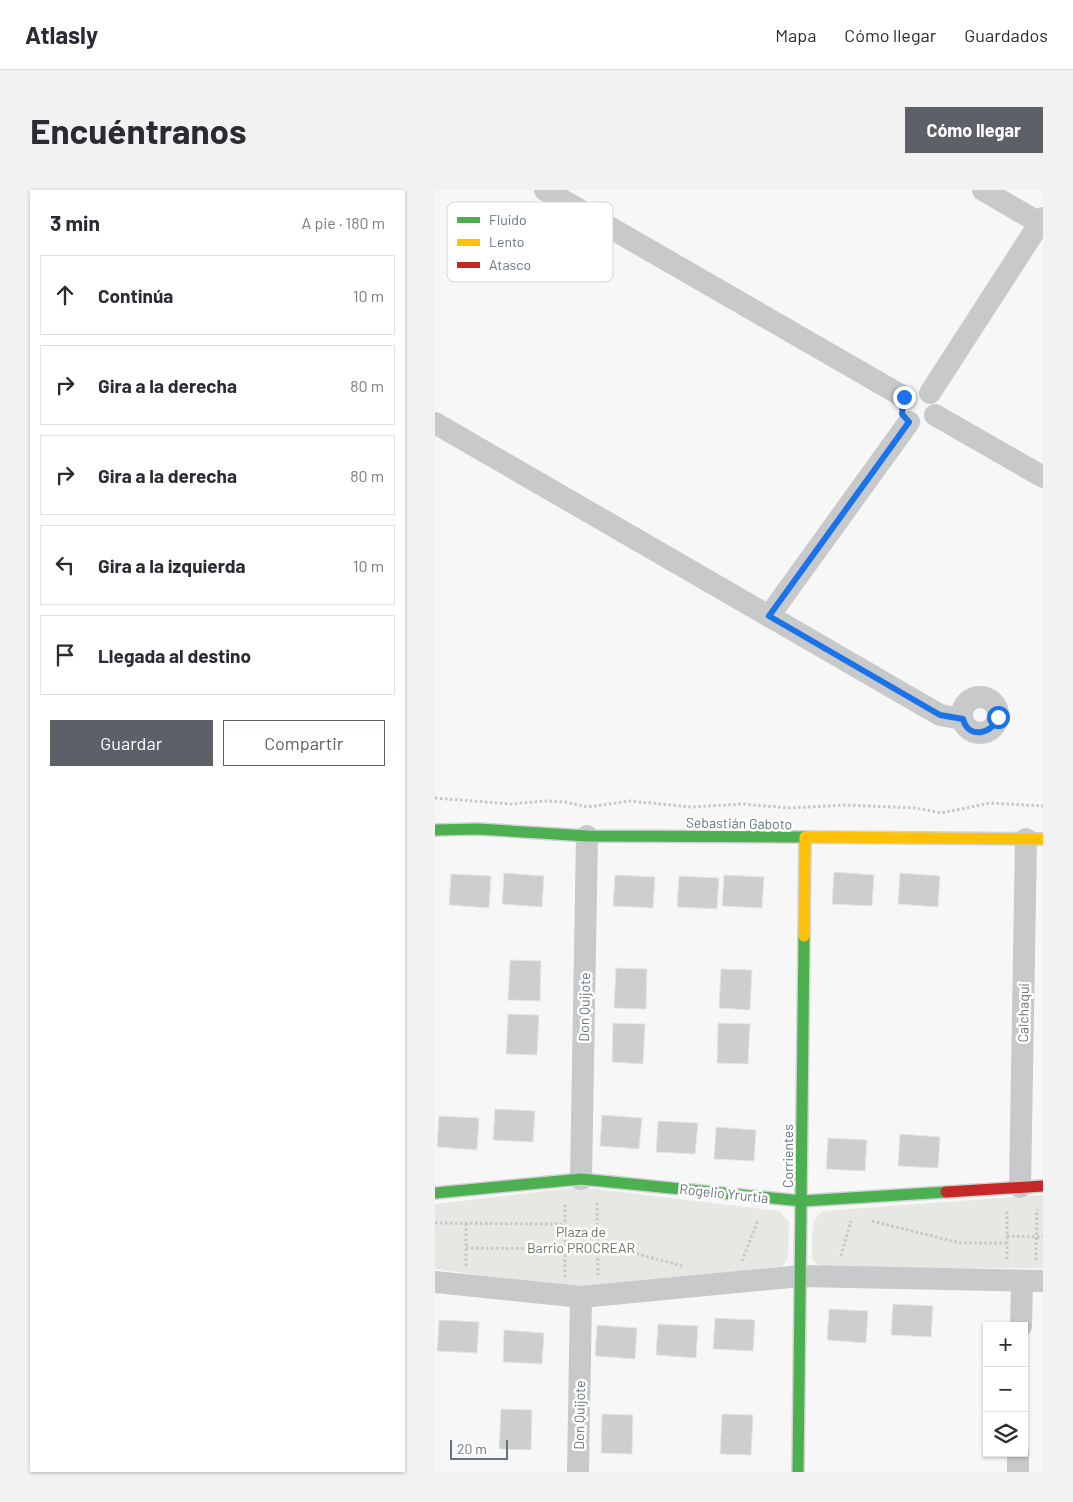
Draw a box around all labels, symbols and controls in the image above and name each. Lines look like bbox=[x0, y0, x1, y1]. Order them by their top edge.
text: Atlasly bbox=[25, 20, 98, 49]
text: Mapa bbox=[775, 24, 816, 46]
text: Cómo llegar bbox=[844, 24, 936, 46]
text: Guardados bbox=[964, 24, 1048, 46]
button: Cómo llegar bbox=[905, 107, 1043, 153]
text: Encuéntranos bbox=[30, 109, 247, 151]
legend bbox=[447, 202, 613, 282]
text: 3 min bbox=[50, 210, 100, 235]
text: Fluido bbox=[489, 211, 527, 228]
text: A pie · 180 m bbox=[301, 213, 385, 232]
text: Lento bbox=[489, 233, 524, 250]
text: Atasco bbox=[489, 256, 531, 273]
icon: ahead bbox=[51, 281, 79, 309]
text: Continúa bbox=[98, 284, 173, 307]
text: 10 m bbox=[353, 286, 384, 305]
icon: right bbox=[51, 371, 79, 399]
text: Gira a la derecha bbox=[98, 374, 237, 397]
text: 80 m bbox=[350, 376, 384, 395]
route end bbox=[893, 386, 916, 409]
icon: right bbox=[51, 461, 79, 489]
text: Gira a la derecha bbox=[98, 464, 237, 487]
text: 80 m bbox=[350, 466, 384, 485]
icon: left bbox=[51, 551, 79, 579]
text: Gira a la izquierda bbox=[98, 554, 246, 577]
text: 10 m bbox=[353, 556, 384, 575]
icon: arrive bbox=[51, 641, 79, 669]
text: Llegada al destino bbox=[98, 644, 251, 667]
route start bbox=[987, 706, 1010, 729]
button: Guardar bbox=[50, 720, 213, 766]
button: Compartir bbox=[223, 720, 385, 766]
street label: Sebastián Gaboto bbox=[686, 814, 792, 832]
street label: Don Quijote bbox=[575, 972, 593, 1042]
street label: Calchaquí bbox=[1014, 983, 1032, 1043]
street label: Corrientes bbox=[779, 1124, 796, 1188]
street label: Rogelio Yrurtia bbox=[679, 1180, 769, 1206]
park label: Plaza de Barrio PROCREAR bbox=[527, 1223, 635, 1256]
map controls bbox=[983, 1322, 1028, 1457]
button: + bbox=[983, 1322, 1028, 1367]
button: − bbox=[983, 1367, 1028, 1412]
street label: Don Quijote bbox=[570, 1380, 588, 1450]
button: layers bbox=[983, 1412, 1028, 1457]
scale bar bbox=[450, 1437, 507, 1460]
text: 20 m bbox=[457, 1440, 487, 1457]

